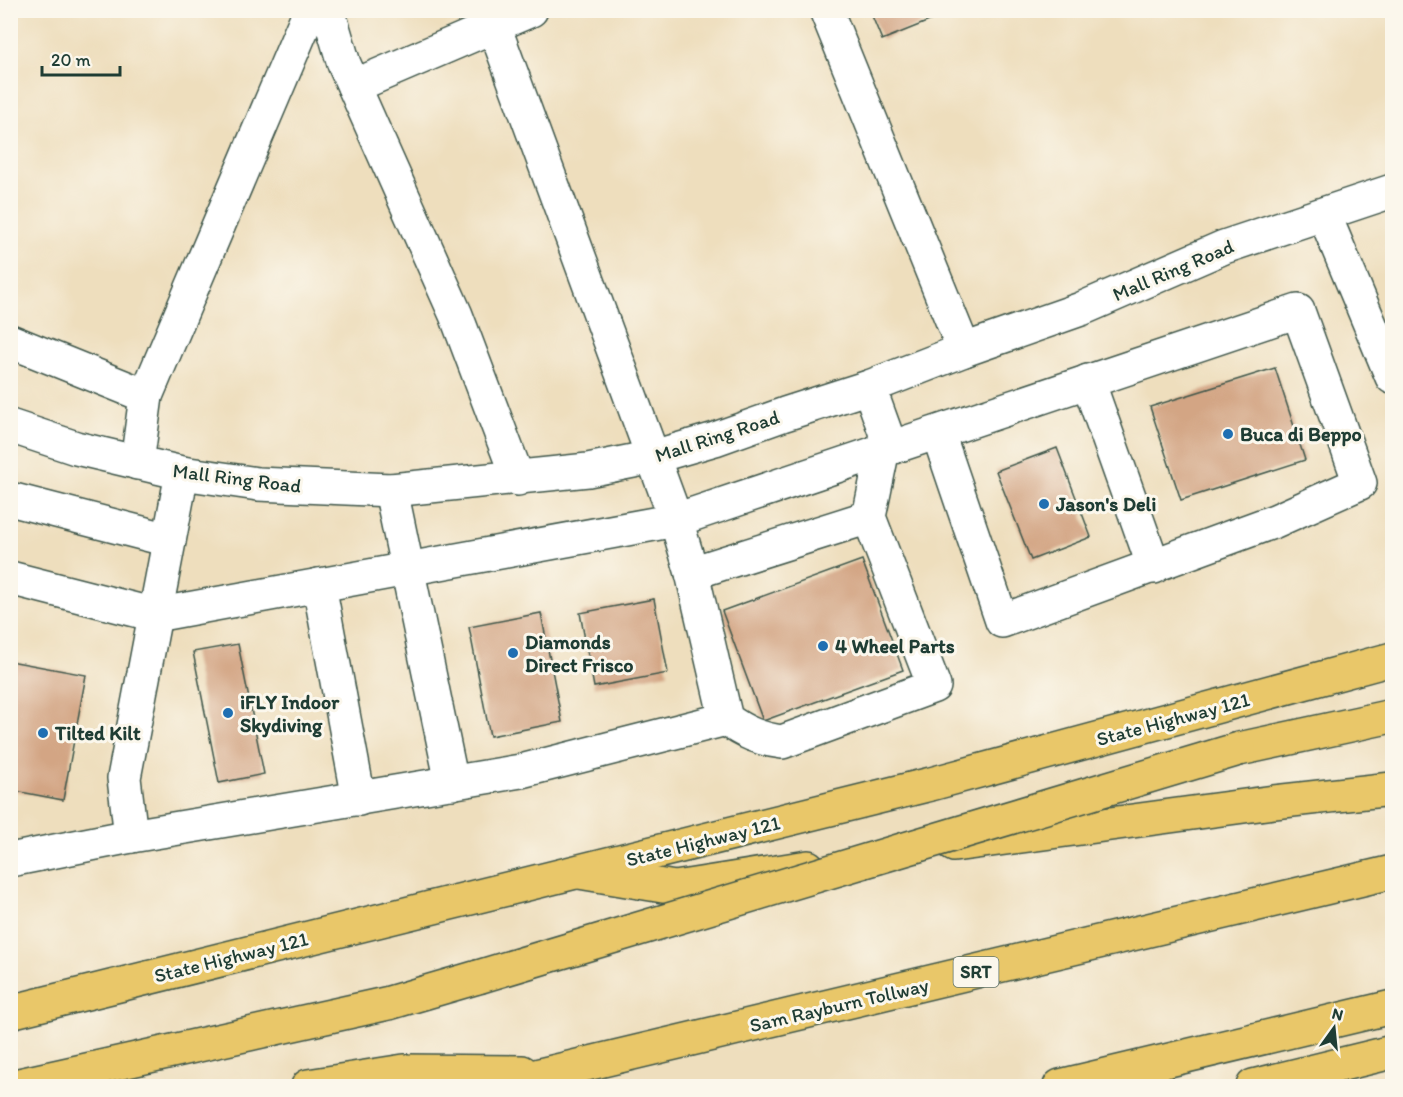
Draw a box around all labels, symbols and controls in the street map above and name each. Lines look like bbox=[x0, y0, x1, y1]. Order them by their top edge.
scale bar bbox=[42, 39, 120, 77]
text: 20 m bbox=[51, 49, 91, 71]
street label: Mall Ring Road bbox=[1109, 234, 1237, 306]
street label: Mall Ring Road bbox=[652, 405, 782, 467]
place label: Buca di Beppo bbox=[1240, 422, 1362, 447]
marker: Buca di Beppo bbox=[1221, 427, 1235, 441]
street label: Mall Ring Road bbox=[171, 458, 303, 498]
place label: Jason's Deli bbox=[1055, 492, 1156, 516]
marker: Jason's Deli bbox=[1037, 497, 1051, 511]
place label: Diamonds Direct Frisco bbox=[525, 630, 634, 677]
place label: 4 Wheel Parts bbox=[835, 634, 955, 658]
marker: 4 Wheel Parts bbox=[816, 639, 830, 653]
marker: Diamonds Direct Frisco bbox=[506, 646, 520, 660]
street label: State Highway 121 bbox=[1094, 687, 1252, 751]
place label: iFLY Indoor Skydiving bbox=[240, 690, 340, 738]
marker: iFLY Indoor Skydiving bbox=[221, 706, 235, 720]
place label: Tilted Kilt bbox=[54, 721, 141, 745]
marker: Tilted Kilt bbox=[36, 726, 50, 740]
street label: State Highway 121 bbox=[624, 810, 782, 872]
street label: State Highway 121 bbox=[152, 926, 310, 988]
road number: SRT bbox=[954, 957, 998, 987]
street label: Sam Rayburn Tollway bbox=[747, 973, 931, 1037]
north arrow bbox=[1304, 998, 1364, 1058]
text: N bbox=[1330, 1003, 1345, 1025]

